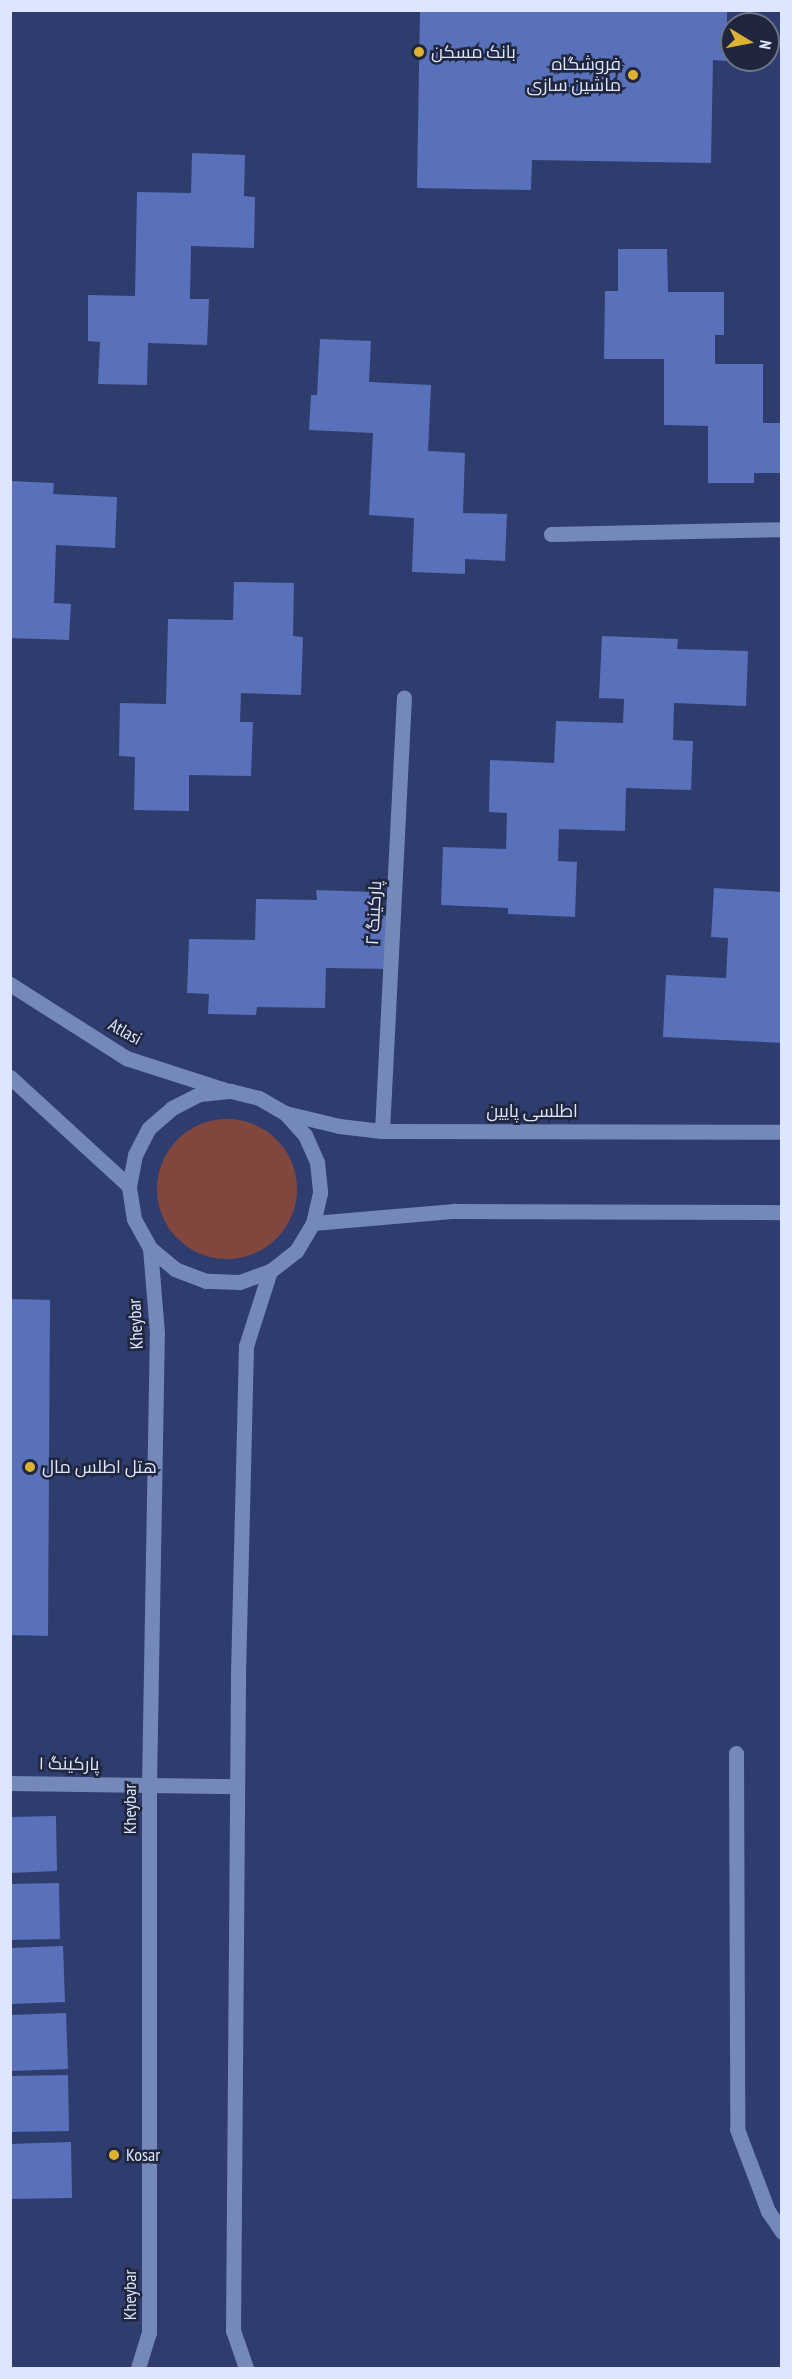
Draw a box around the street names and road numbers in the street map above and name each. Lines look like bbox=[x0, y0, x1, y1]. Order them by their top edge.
street label: پارکینگ ۲ bbox=[362, 880, 386, 946]
street label: Atlasi bbox=[105, 1014, 145, 1050]
street label: اطلسی پایین bbox=[486, 1100, 578, 1122]
street label: Kheybar bbox=[124, 1298, 148, 1350]
street label: پارکینگ ۱ bbox=[38, 1753, 100, 1775]
street label: Kheybar bbox=[119, 1784, 141, 1834]
street label: Kheybar bbox=[119, 2270, 141, 2320]

